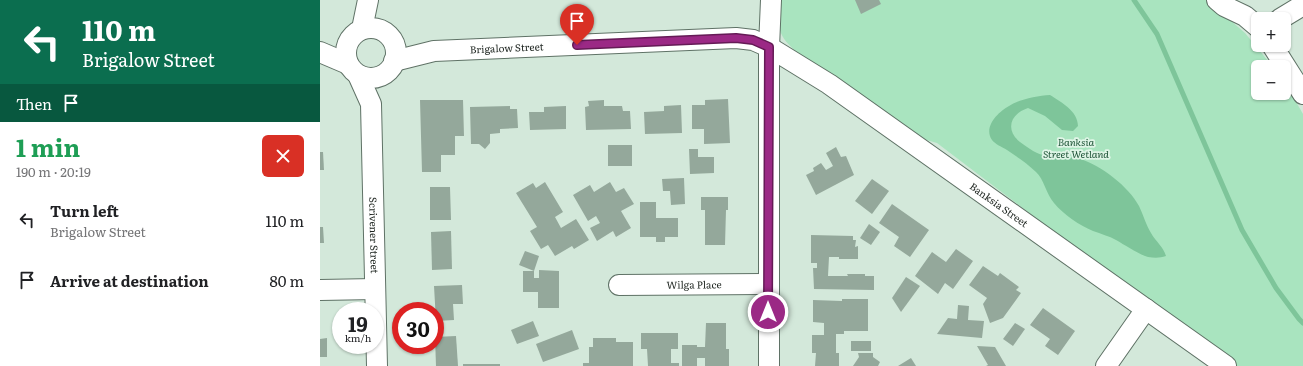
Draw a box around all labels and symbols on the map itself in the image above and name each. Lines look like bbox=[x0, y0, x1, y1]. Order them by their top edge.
pin bbox=[560, 4, 594, 45]
street label: Brigalow Street bbox=[469, 38, 544, 56]
park label: Banksia Street Wetland bbox=[1043, 134, 1109, 161]
street label: Banksia Street bbox=[967, 178, 1031, 230]
street label: Scrivener Street bbox=[366, 197, 383, 274]
street label: Wilga Place bbox=[666, 276, 722, 292]
position arrow bbox=[747, 291, 789, 333]
speed limit sign: 30 bbox=[392, 302, 444, 354]

